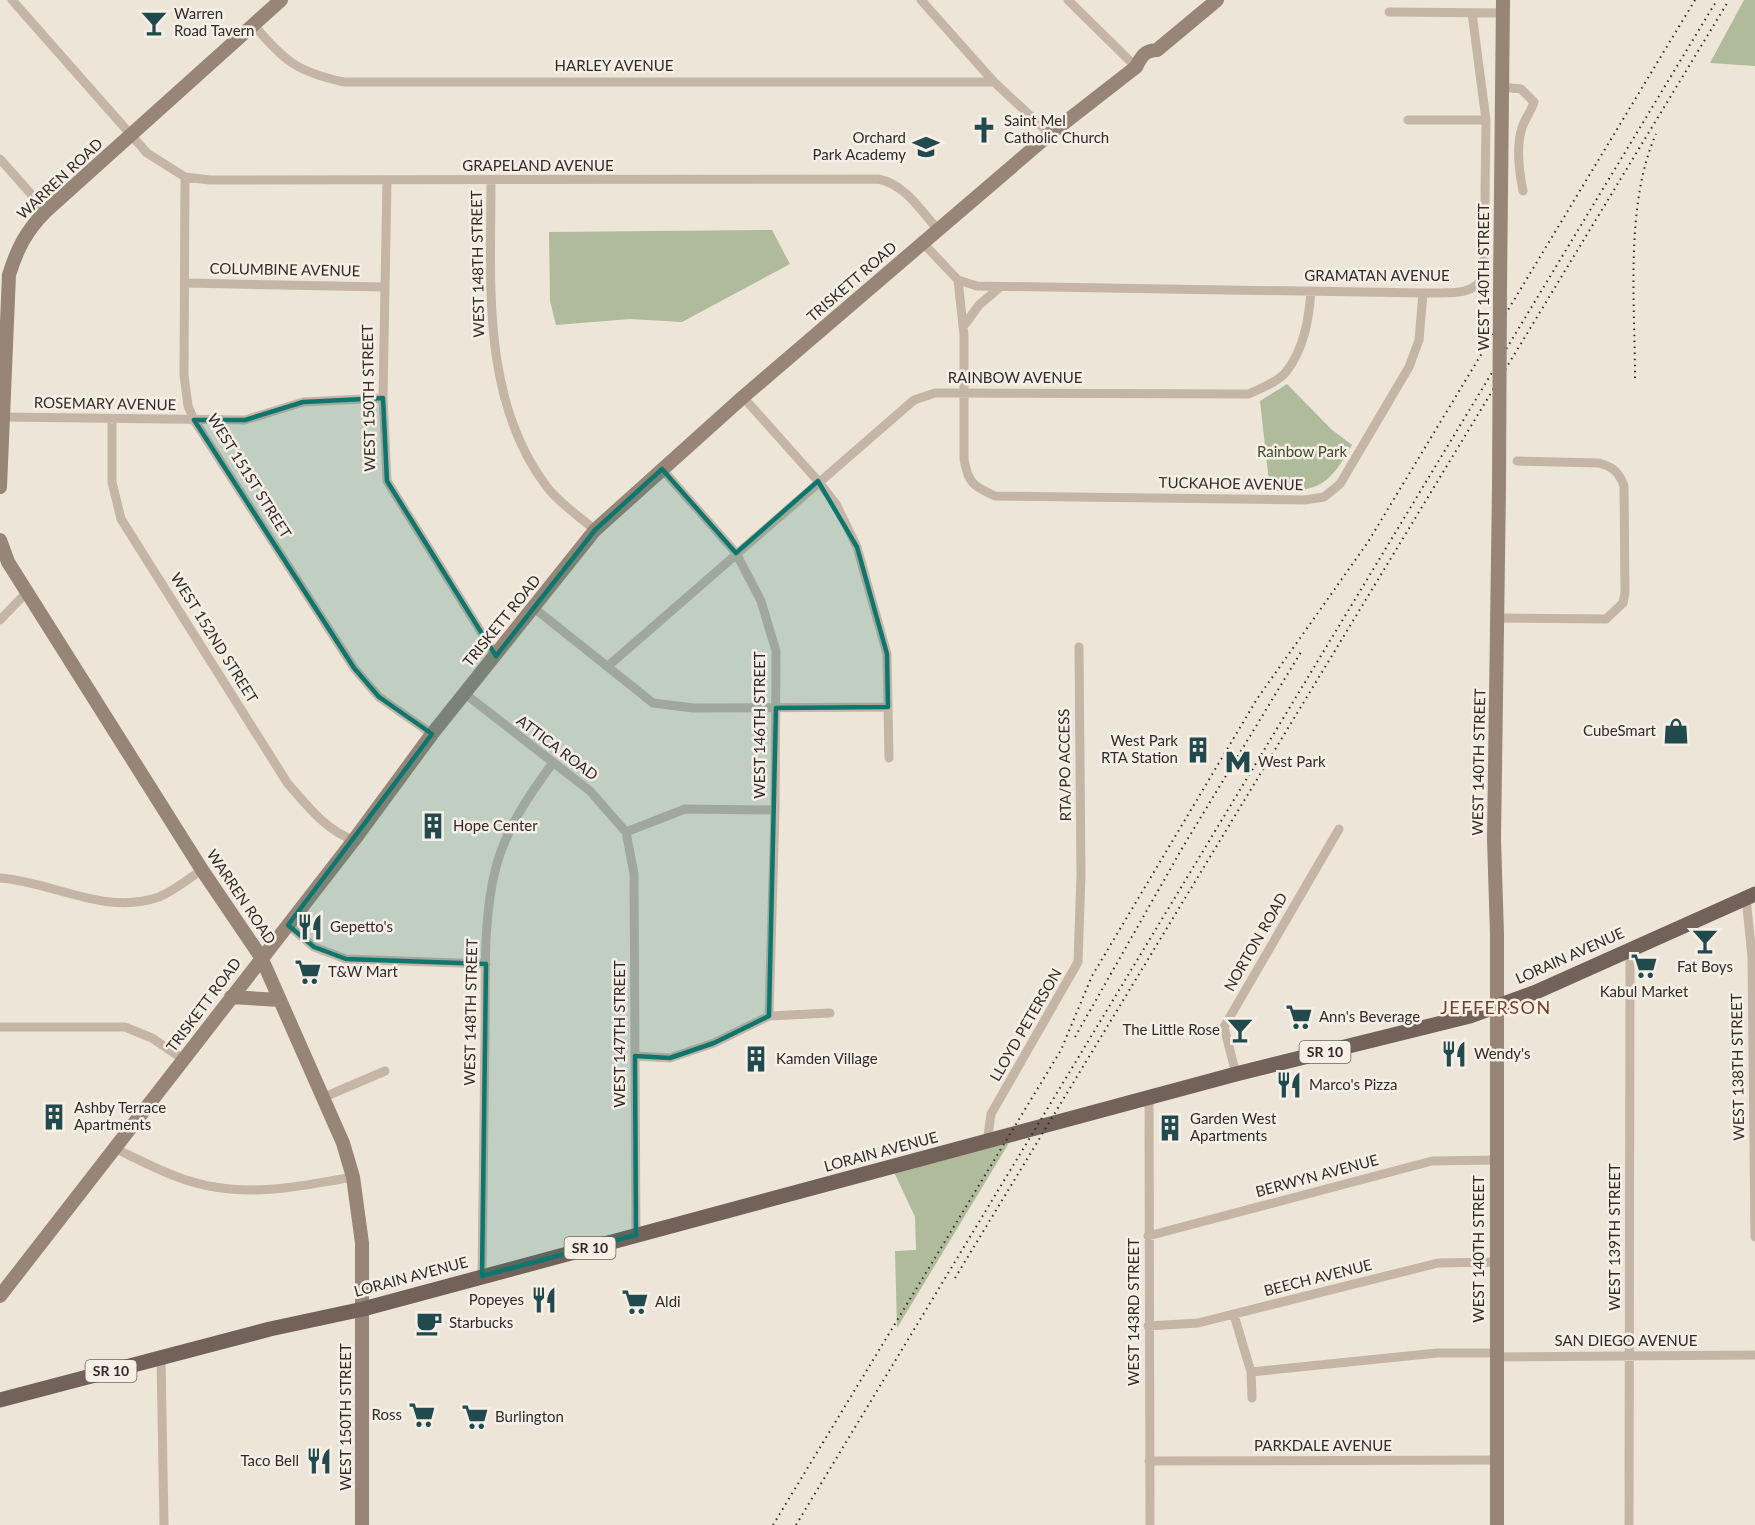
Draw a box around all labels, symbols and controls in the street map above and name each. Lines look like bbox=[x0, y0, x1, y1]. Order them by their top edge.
place label: Warren Road Tavern bbox=[174, 4, 254, 39]
bar icon: Warren Road Tavern bbox=[139, 8, 169, 38]
street label: HARLEY AVENUE bbox=[555, 56, 673, 74]
place label: Saint Mel Catholic Church bbox=[1004, 111, 1109, 146]
church icon: Saint Mel Catholic Church bbox=[969, 115, 999, 145]
place label: Orchard Park Academy bbox=[813, 128, 906, 163]
school or university icon: Orchard Park Academy bbox=[911, 132, 941, 162]
street label: WARREN ROAD bbox=[13, 134, 106, 222]
street label: GRAPELAND AVENUE bbox=[462, 156, 614, 174]
street label: WEST 148TH STREET bbox=[467, 190, 487, 338]
street label: WEST 140TH STREET bbox=[1474, 203, 1492, 351]
street label: TRISKETT ROAD bbox=[803, 237, 900, 325]
street label: COLUMBINE AVENUE bbox=[209, 259, 361, 279]
street label: GRAMATAN AVENUE bbox=[1304, 266, 1450, 284]
street label: WEST 150TH STREET bbox=[358, 324, 378, 472]
street label: RAINBOW AVENUE bbox=[948, 368, 1082, 386]
street label: ROSEMARY AVENUE bbox=[34, 393, 176, 413]
street label: WEST 151ST STREET bbox=[204, 410, 296, 541]
park label: Rainbow Park bbox=[1257, 442, 1347, 460]
street label: TUCKAHOE AVENUE bbox=[1158, 473, 1304, 493]
street label: WEST 152ND STREET bbox=[167, 569, 262, 706]
street label: TRISKETT ROAD bbox=[459, 571, 544, 670]
street label: WEST 146TH STREET bbox=[750, 651, 768, 799]
street label: WEST 140TH STREET bbox=[1468, 688, 1488, 836]
street label: RTA/PO ACCESS bbox=[1054, 708, 1074, 822]
street label: ATTICA ROAD bbox=[513, 711, 602, 784]
shop icon: CubeSmart bbox=[1661, 716, 1691, 746]
place label: CubeSmart bbox=[1583, 721, 1657, 739]
place label: West Park RTA Station bbox=[1101, 731, 1178, 766]
building icon: West Park RTA Station bbox=[1183, 735, 1213, 765]
metro station icon: West Park bbox=[1223, 747, 1253, 777]
place label: West Park bbox=[1258, 752, 1326, 770]
building icon: Hope Center bbox=[418, 811, 448, 841]
place label: Hope Center bbox=[453, 816, 538, 834]
street label: WARREN ROAD bbox=[204, 846, 280, 947]
street label: NORTON ROAD bbox=[1220, 889, 1291, 994]
restaurant icon: Gepetto's bbox=[295, 912, 325, 942]
place label: Gepetto's bbox=[330, 917, 393, 935]
street label: LORAIN AVENUE bbox=[1512, 923, 1627, 987]
bar icon: Fat Boys bbox=[1690, 926, 1720, 956]
street label: WEST 148TH STREET bbox=[460, 938, 480, 1086]
supermarket icon: Kabul Market bbox=[1629, 951, 1659, 981]
street label: TRISKETT ROAD bbox=[162, 954, 244, 1055]
supermarket icon: T&W Mart bbox=[293, 957, 323, 987]
place label: Fat Boys bbox=[1677, 957, 1733, 975]
street label: WEST 147TH STREET bbox=[610, 960, 628, 1108]
place label: T&W Mart bbox=[328, 962, 398, 980]
street label: LLOYD PETERSON bbox=[986, 965, 1065, 1084]
place label: Kabul Market bbox=[1600, 982, 1689, 1000]
street label: WEST 138TH STREET bbox=[1727, 993, 1747, 1141]
district label: JEFFERSON bbox=[1440, 996, 1552, 1018]
supermarket icon: Ann's Beverage bbox=[1284, 1002, 1314, 1032]
place label: Ann's Beverage bbox=[1319, 1007, 1420, 1025]
bar icon: The Little Rose bbox=[1225, 1015, 1255, 1045]
place label: The Little Rose bbox=[1122, 1020, 1220, 1038]
restaurant icon: Wendy's bbox=[1439, 1039, 1469, 1069]
road number: SR 10 bbox=[1300, 1041, 1350, 1063]
building icon: Kamden Village bbox=[741, 1044, 771, 1074]
place label: Wendy's bbox=[1474, 1044, 1531, 1062]
place label: Kamden Village bbox=[776, 1049, 878, 1067]
restaurant icon: Marco's Pizza bbox=[1274, 1070, 1304, 1100]
place label: Marco's Pizza bbox=[1309, 1075, 1397, 1093]
place label: Ashby Terrace Apartments bbox=[74, 1098, 166, 1133]
building icon: Ashby Terrace Apartments bbox=[39, 1102, 69, 1132]
place label: Garden West Apartments bbox=[1190, 1109, 1277, 1144]
building icon: Garden West Apartments bbox=[1155, 1113, 1185, 1143]
street label: LORAIN AVENUE bbox=[822, 1127, 940, 1175]
street label: BERWYN AVENUE bbox=[1253, 1150, 1380, 1200]
street label: WEST 139TH STREET bbox=[1605, 1163, 1623, 1311]
street label: WEST 140TH STREET bbox=[1469, 1175, 1487, 1323]
road number: SR 10 bbox=[564, 1237, 616, 1259]
street label: WEST 143RD STREET bbox=[1124, 1238, 1142, 1386]
street label: LORAIN AVENUE bbox=[352, 1252, 470, 1300]
street label: BEECH AVENUE bbox=[1262, 1255, 1374, 1299]
restaurant icon: Popeyes bbox=[529, 1285, 559, 1315]
supermarket icon: Aldi bbox=[620, 1287, 650, 1317]
place label: Popeyes bbox=[469, 1290, 524, 1308]
place label: Aldi bbox=[655, 1292, 681, 1310]
cafe icon: Starbucks bbox=[414, 1308, 444, 1338]
place label: Starbucks bbox=[449, 1313, 513, 1331]
street label: SAN DIEGO AVENUE bbox=[1554, 1331, 1698, 1349]
street label: WEST 150TH STREET bbox=[336, 1343, 354, 1491]
road number: SR 10 bbox=[86, 1360, 136, 1382]
supermarket icon: Ross bbox=[407, 1400, 437, 1430]
supermarket icon: Burlington bbox=[460, 1402, 490, 1432]
place label: Ross bbox=[372, 1405, 402, 1423]
place label: Burlington bbox=[495, 1407, 564, 1425]
street label: PARKDALE AVENUE bbox=[1254, 1436, 1392, 1454]
restaurant icon: Taco Bell bbox=[304, 1446, 334, 1476]
place label: Taco Bell bbox=[240, 1451, 299, 1469]

